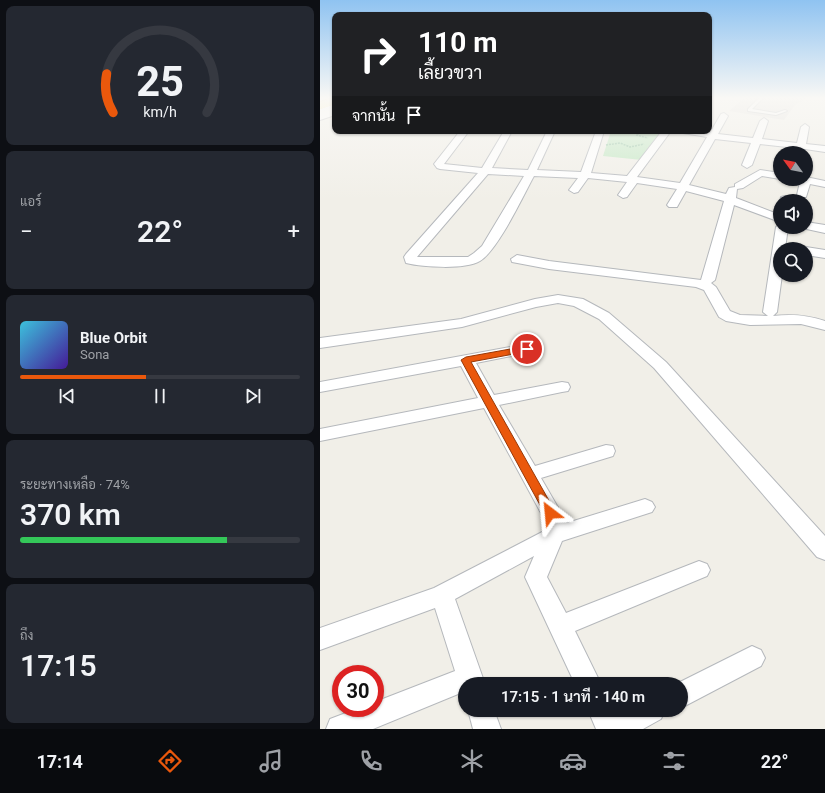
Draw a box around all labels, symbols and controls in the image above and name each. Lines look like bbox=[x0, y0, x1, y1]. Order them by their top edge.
text: 110 m bbox=[418, 26, 497, 59]
icon: right bbox=[352, 28, 404, 80]
text: 25 bbox=[136, 57, 184, 106]
text: เลี้ยวขวา bbox=[418, 62, 482, 83]
text: km/h bbox=[143, 104, 177, 120]
icon: arrive bbox=[403, 104, 425, 126]
text: จากนั้น bbox=[352, 107, 395, 125]
north arrow bbox=[773, 146, 813, 186]
map controls bbox=[773, 146, 813, 282]
text: แอร์ bbox=[20, 194, 41, 209]
button: sound bbox=[773, 194, 813, 234]
text: 22° bbox=[137, 214, 183, 249]
text: − bbox=[20, 219, 33, 244]
text: + bbox=[288, 219, 300, 244]
button: search bbox=[773, 242, 813, 282]
text: Blue Orbit bbox=[80, 329, 147, 347]
pin bbox=[510, 332, 544, 366]
icon: arrive bbox=[516, 338, 538, 360]
text: Sona bbox=[80, 347, 109, 362]
icon: previous bbox=[56, 385, 78, 407]
icon: pause bbox=[149, 385, 171, 407]
icon: next bbox=[242, 385, 264, 407]
text: ระยะทางเหลือ · 74% bbox=[20, 477, 130, 492]
position arrow bbox=[529, 492, 571, 534]
text: 370 km bbox=[20, 497, 121, 532]
text: ถึง bbox=[20, 628, 33, 643]
text: 17:15 bbox=[20, 648, 97, 683]
speed limit sign: 30 bbox=[332, 665, 384, 717]
text: 17:15 · 1 นาที · 140 m bbox=[501, 688, 645, 706]
icon: directions bbox=[156, 747, 184, 775]
icon: music bbox=[257, 747, 285, 775]
icon: phone bbox=[357, 747, 385, 775]
icon: climate bbox=[458, 747, 486, 775]
icon: car bbox=[559, 747, 587, 775]
icon: filters bbox=[660, 747, 688, 775]
text: 17:14 bbox=[36, 751, 83, 772]
text: 22° bbox=[761, 751, 789, 772]

